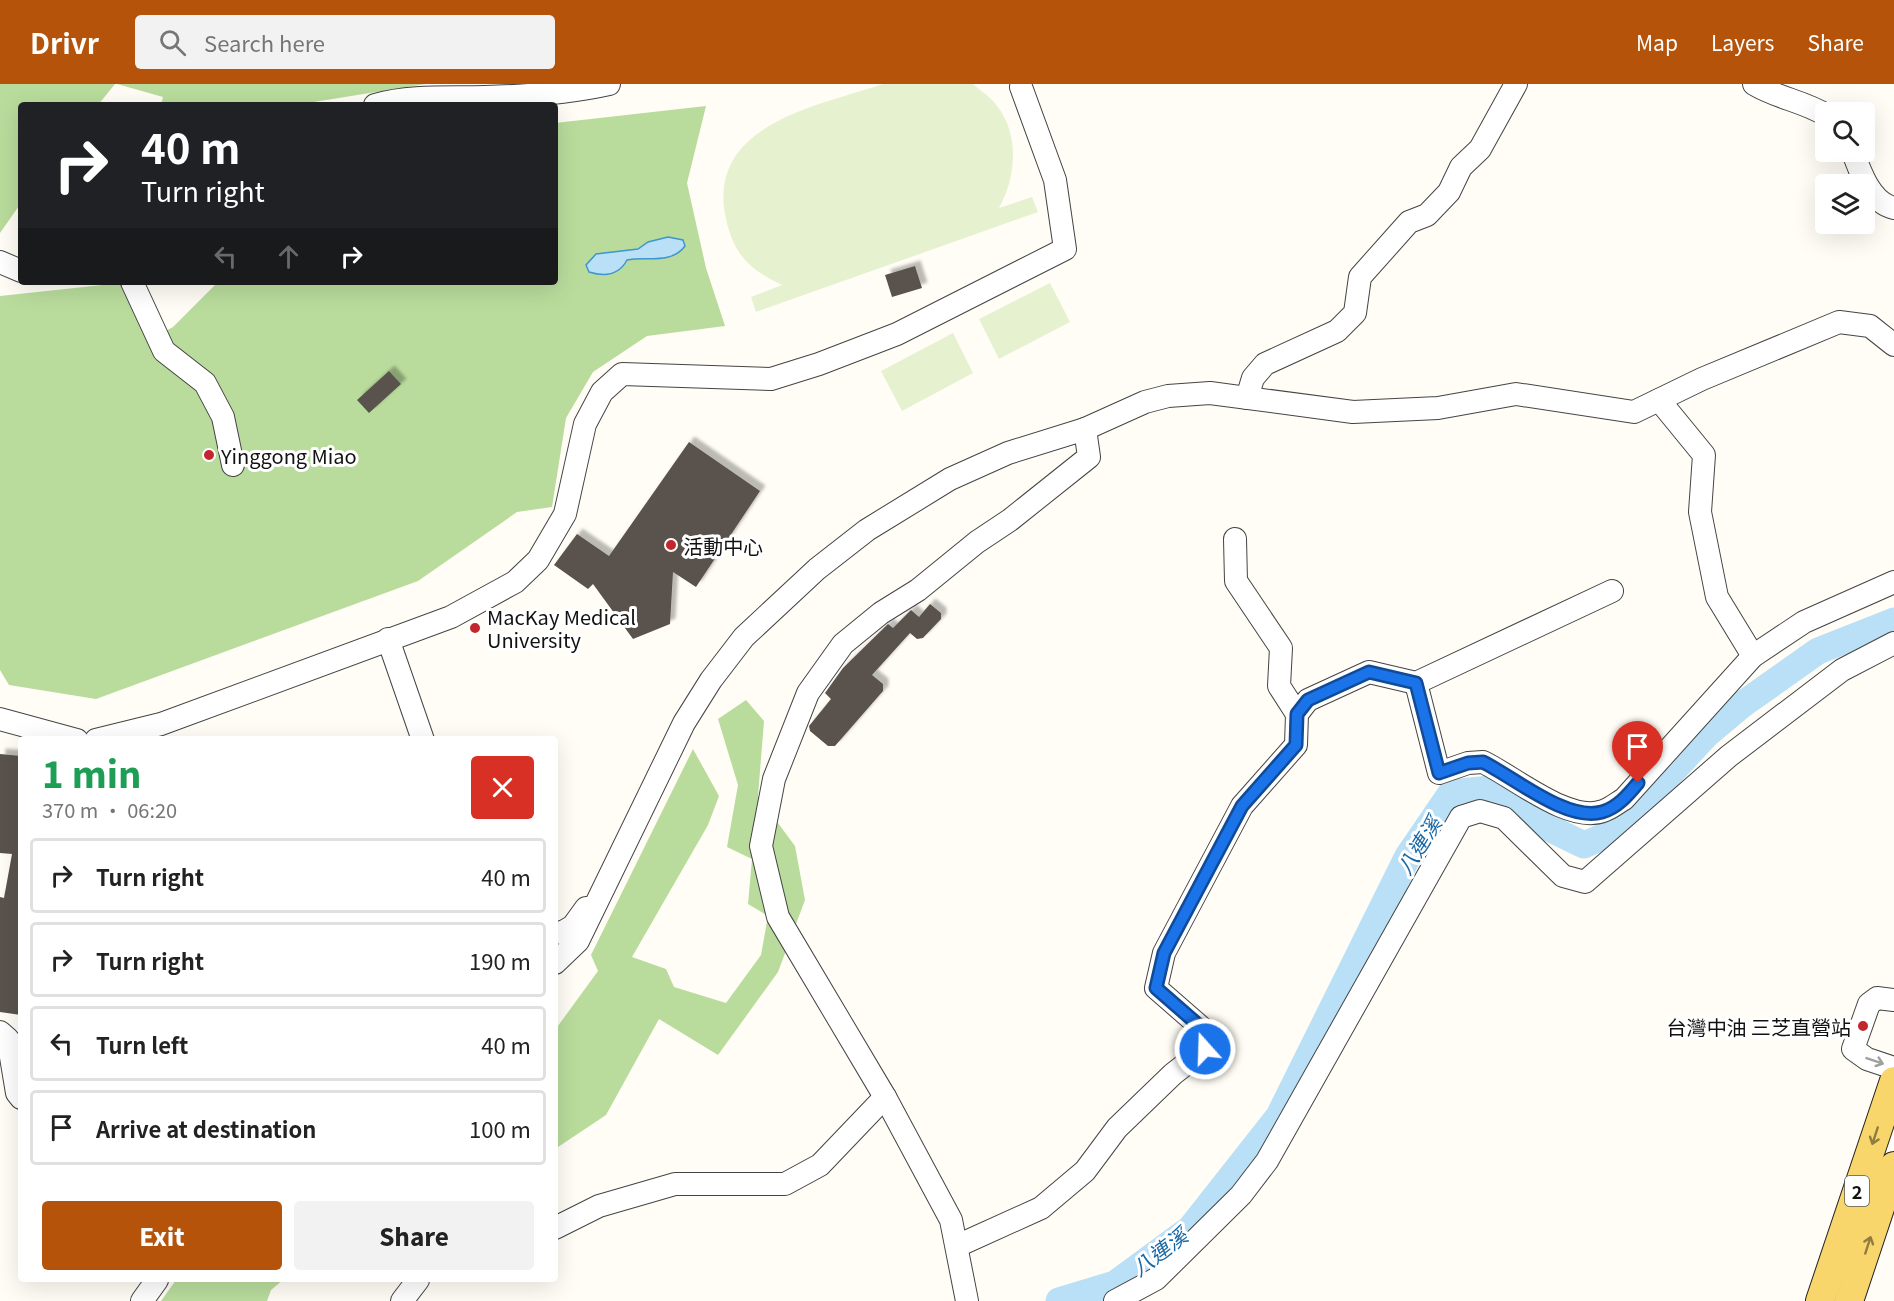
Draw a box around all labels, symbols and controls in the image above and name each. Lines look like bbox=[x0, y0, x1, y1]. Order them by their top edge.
search box bbox=[135, 15, 555, 69]
text: Drivr bbox=[30, 22, 99, 62]
icon: search bbox=[156, 26, 189, 59]
text: Search here bbox=[204, 26, 325, 58]
text: Map bbox=[1636, 27, 1678, 57]
text: Layers bbox=[1711, 27, 1774, 57]
text: Share bbox=[1807, 27, 1864, 57]
map controls bbox=[1815, 102, 1875, 234]
button: search bbox=[1815, 102, 1875, 162]
text: 40 m bbox=[141, 115, 241, 176]
icon: right bbox=[42, 126, 120, 204]
text: Turn right bbox=[141, 171, 265, 210]
button: layers bbox=[1815, 174, 1875, 234]
icon: left bbox=[209, 240, 242, 273]
icon: ahead bbox=[272, 240, 305, 273]
icon: right bbox=[335, 240, 368, 273]
place label: Yinggong Miao bbox=[220, 441, 357, 470]
marker: Yinggong Miao bbox=[202, 448, 216, 462]
place label: 活動中心 bbox=[683, 531, 763, 560]
marker: 活動中心 bbox=[664, 538, 678, 552]
place label: MacKay Medical University bbox=[487, 602, 636, 654]
marker: MacKay Medical University bbox=[468, 621, 482, 635]
pin bbox=[1612, 721, 1663, 783]
icon: arrive bbox=[1621, 730, 1654, 763]
text: 1 min bbox=[42, 746, 141, 798]
button: close bbox=[471, 756, 534, 819]
text: 370 m · 06:20 bbox=[42, 795, 177, 824]
water label: 八連溪 bbox=[1389, 808, 1449, 880]
icon: right bbox=[45, 859, 78, 892]
text: Turn right bbox=[96, 860, 204, 892]
text: 40 m bbox=[481, 860, 531, 892]
icon: right bbox=[45, 943, 78, 976]
text: Turn right bbox=[96, 944, 204, 976]
text: 190 m bbox=[469, 944, 531, 976]
place label: 台灣中油 三芝直營站 bbox=[1667, 1012, 1851, 1041]
position arrow bbox=[1173, 1017, 1237, 1081]
marker: 台灣中油 三芝直營站 bbox=[1856, 1019, 1870, 1033]
icon: left bbox=[45, 1027, 78, 1060]
text: Turn left bbox=[96, 1028, 188, 1060]
text: 40 m bbox=[481, 1028, 531, 1060]
one-way arrow bbox=[1865, 1057, 1884, 1068]
icon: arrive bbox=[45, 1111, 78, 1144]
text: Arrive at destination bbox=[96, 1112, 316, 1144]
text: 100 m bbox=[469, 1112, 531, 1144]
one-way arrow bbox=[1869, 1126, 1880, 1145]
road number: 2 bbox=[1845, 1176, 1869, 1206]
button: Exit bbox=[42, 1201, 282, 1270]
button: Share bbox=[294, 1201, 534, 1270]
water label: 八連溪 bbox=[1125, 1218, 1196, 1282]
one-way arrow bbox=[1863, 1236, 1874, 1255]

